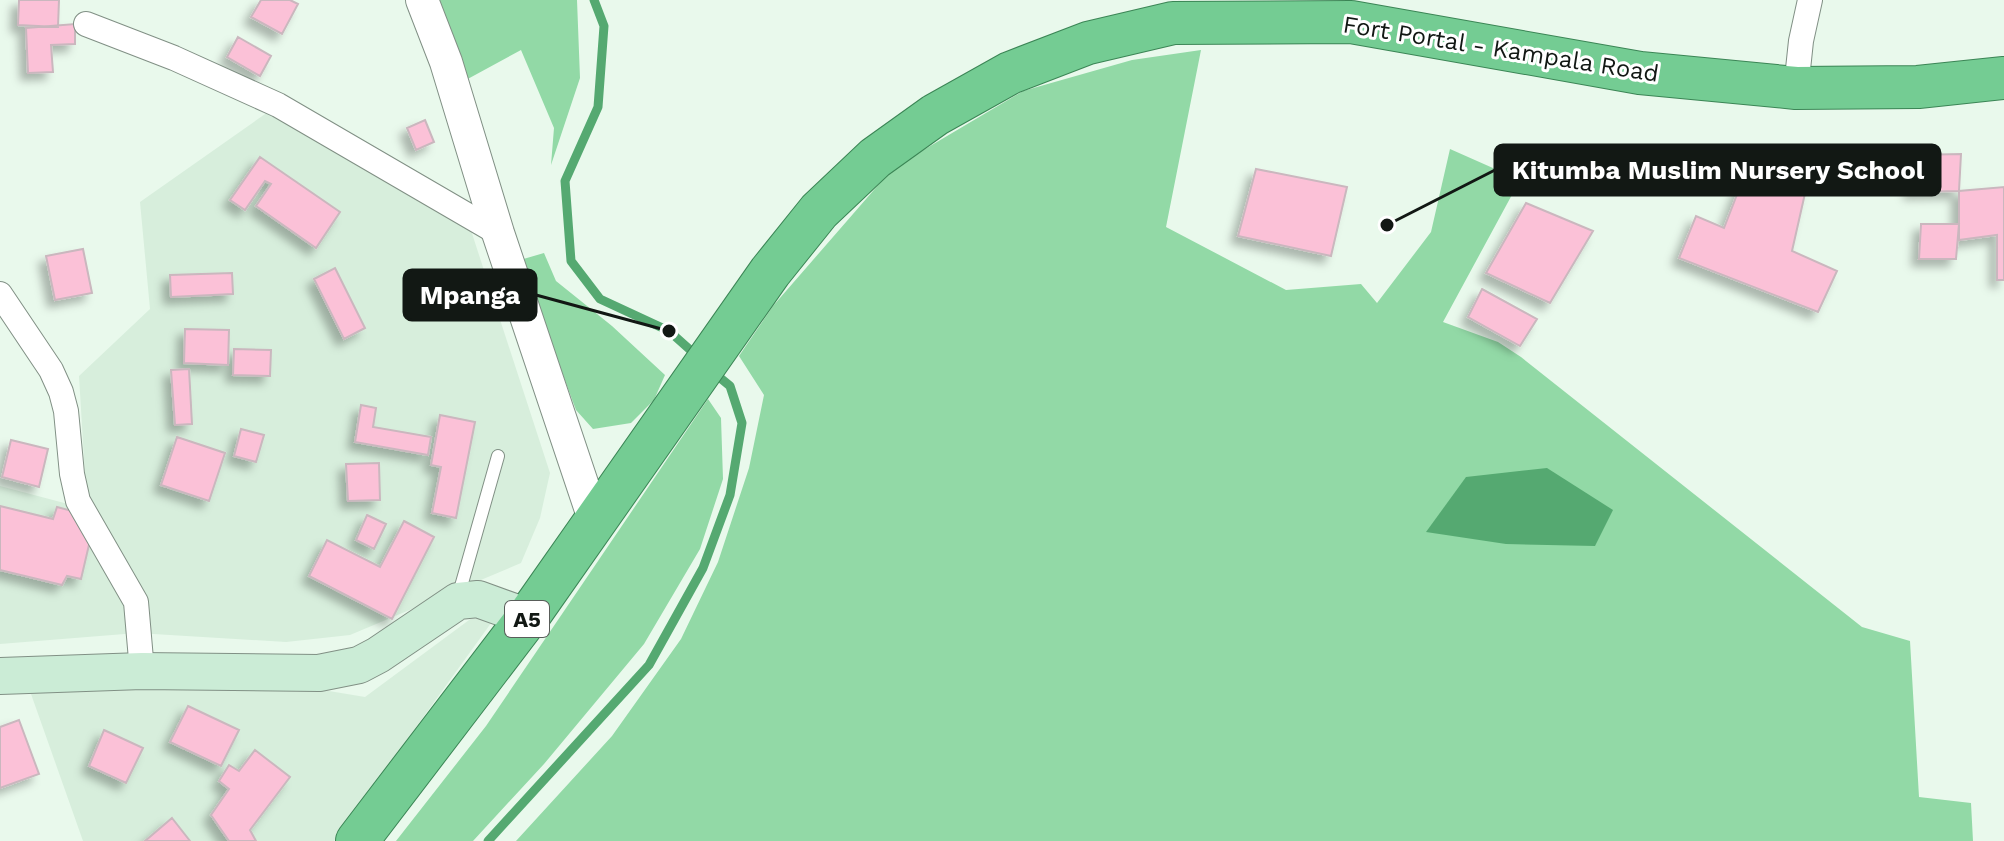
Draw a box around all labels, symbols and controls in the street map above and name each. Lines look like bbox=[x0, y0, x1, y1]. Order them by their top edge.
street label: Fort Portal - Kampala Road bbox=[1341, 10, 1661, 88]
callout: Kitumba Muslim Nursery School bbox=[1495, 145, 1940, 195]
text: Kitumba Muslim Nursery School bbox=[1512, 155, 1925, 185]
callout: Mpanga bbox=[404, 270, 536, 320]
text: Mpanga bbox=[420, 280, 520, 310]
road number: A5 bbox=[505, 601, 549, 637]

